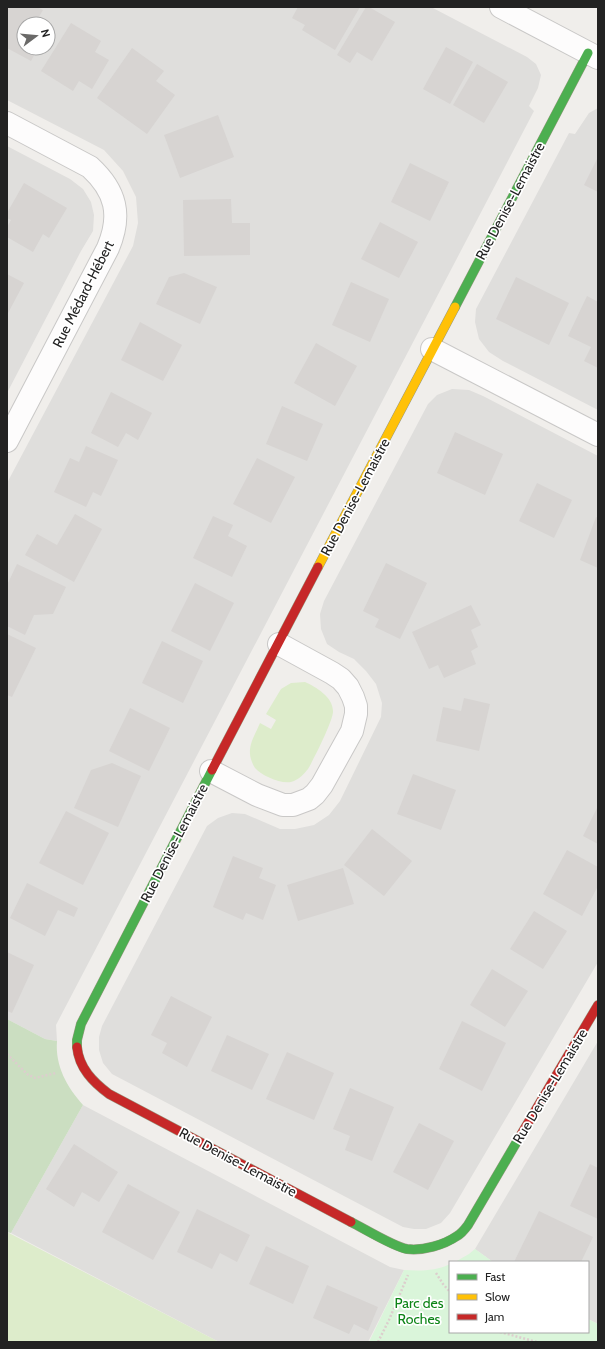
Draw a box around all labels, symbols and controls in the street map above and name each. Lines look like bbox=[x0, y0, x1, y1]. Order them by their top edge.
north arrow bbox=[16, 16, 56, 56]
text: N bbox=[38, 28, 53, 39]
street label: Rue Denise-Lemaistre bbox=[471, 139, 549, 263]
street label: Rue Médard-Hébert bbox=[48, 237, 118, 351]
street label: Rue Denise-Lemaistre bbox=[316, 435, 394, 559]
street label: Rue Denise-Lemaistre bbox=[136, 781, 212, 905]
street label: Rue Denise-Lemaistre bbox=[509, 1025, 591, 1147]
street label: Rue Denise-Lemaistre bbox=[176, 1123, 300, 1201]
legend bbox=[449, 1261, 589, 1333]
text: Fast bbox=[485, 1269, 505, 1284]
text: Slow bbox=[485, 1289, 510, 1304]
park label: Parc des Roches bbox=[394, 1294, 444, 1328]
text: Jam bbox=[484, 1309, 504, 1324]

